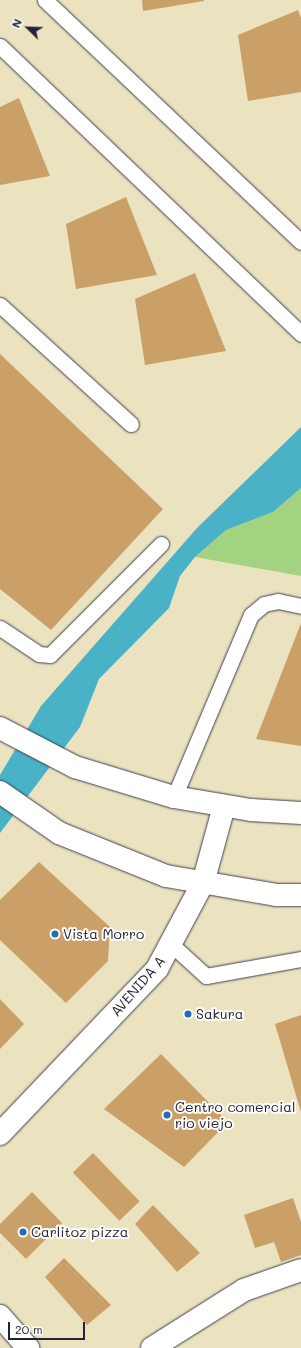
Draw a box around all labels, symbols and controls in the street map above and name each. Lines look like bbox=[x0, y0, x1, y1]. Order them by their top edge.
north arrow bbox=[8, 8, 48, 48]
text: N bbox=[8, 16, 25, 30]
place label: Vista Morro bbox=[63, 926, 144, 942]
marker: Vista Morro bbox=[50, 929, 60, 939]
street label: AVENIDA A bbox=[107, 952, 169, 1020]
place label: Sakura bbox=[196, 1006, 243, 1022]
marker: Sakura bbox=[183, 1009, 193, 1019]
place label: Centro comercial rio viejo bbox=[175, 1099, 296, 1132]
marker: Centro comercial rio viejo bbox=[162, 1110, 172, 1120]
place label: Carlitoz pizza bbox=[31, 1224, 128, 1240]
marker: Carlitoz pizza bbox=[18, 1227, 28, 1237]
scale bar bbox=[10, 1314, 87, 1340]
text: 20 m bbox=[15, 1321, 43, 1337]

